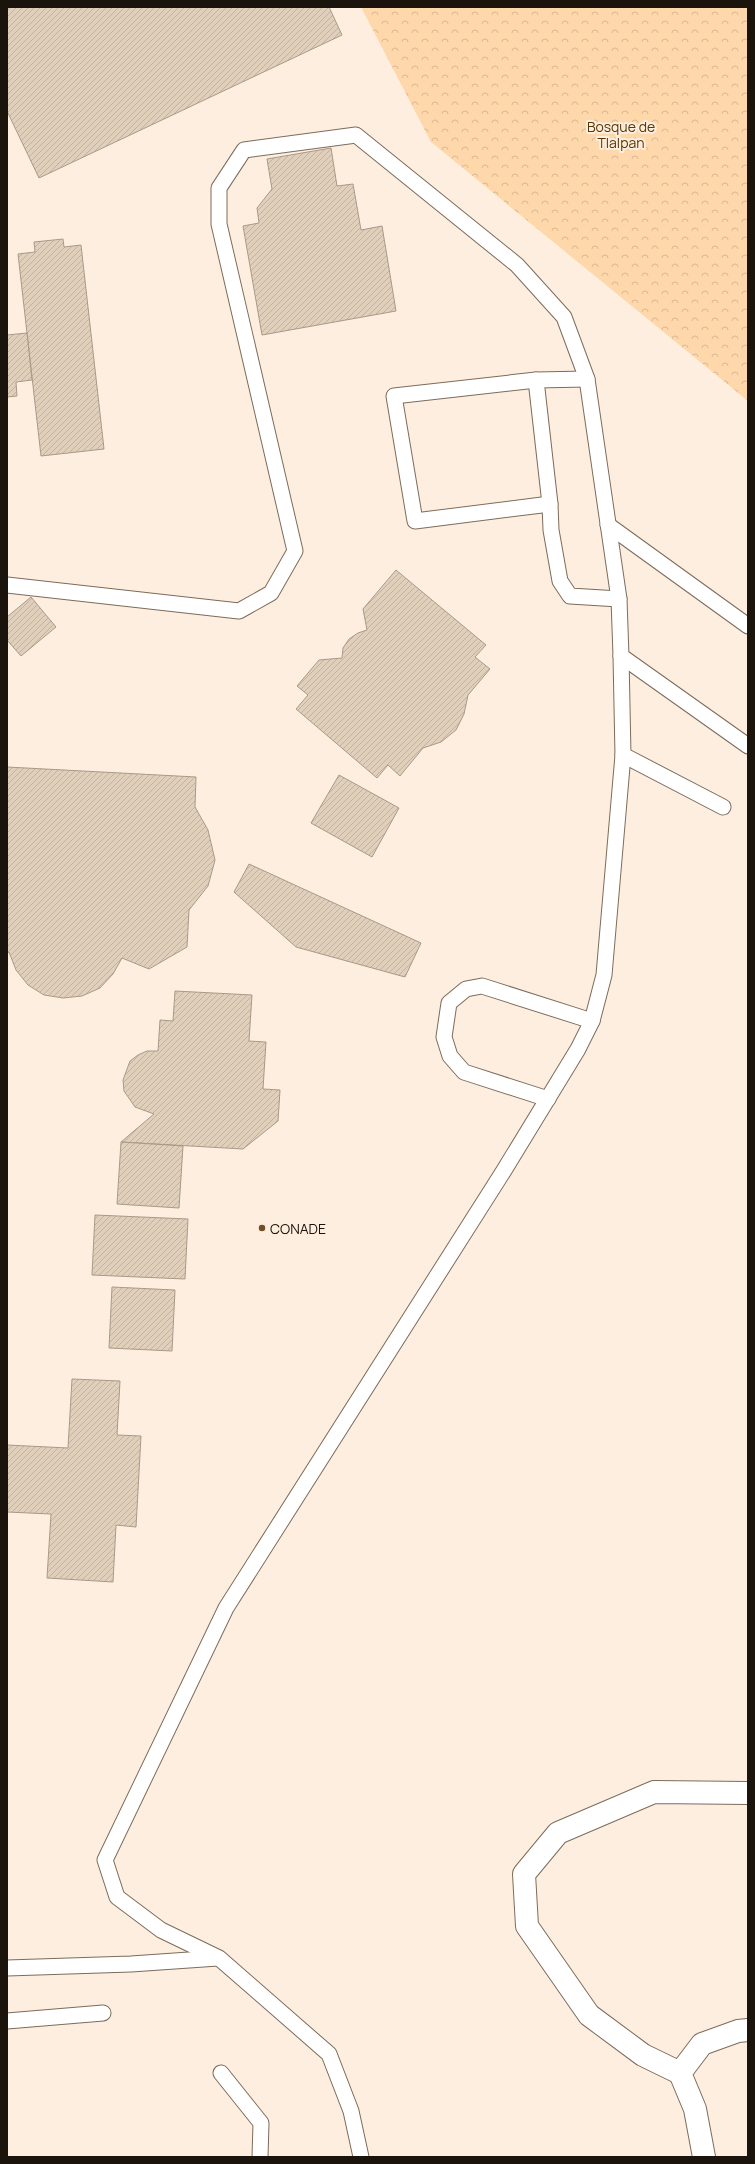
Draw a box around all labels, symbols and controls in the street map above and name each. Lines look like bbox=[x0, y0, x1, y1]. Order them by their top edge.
park label: Bosque de Tlalpan bbox=[587, 117, 655, 152]
place label: CONADE bbox=[270, 1219, 326, 1238]
marker: CONADE bbox=[257, 1223, 267, 1233]

